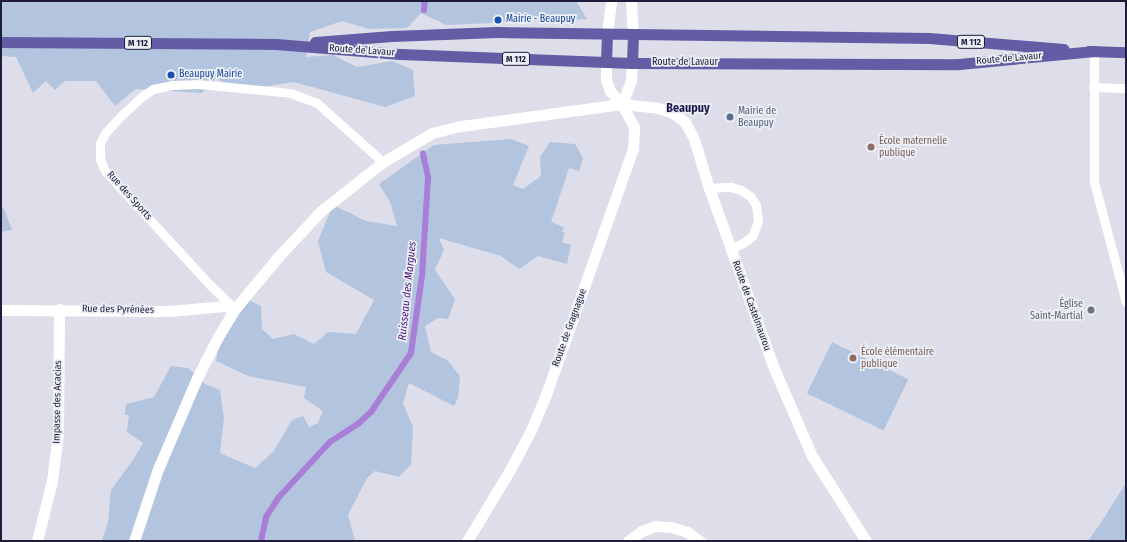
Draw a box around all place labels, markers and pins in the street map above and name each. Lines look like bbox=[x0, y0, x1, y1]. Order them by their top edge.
place label: Mairie - Beaupuy bbox=[506, 14, 575, 26]
marker: Mairie - Beaupuy bbox=[493, 15, 503, 25]
place label: Beaupuy Mairie bbox=[179, 69, 242, 81]
marker: Beaupuy Mairie bbox=[166, 70, 176, 80]
place label: Mairie de Beaupuy bbox=[738, 105, 776, 128]
marker: Mairie de Beaupuy bbox=[725, 112, 735, 122]
place label: École maternelle publique bbox=[879, 135, 947, 158]
marker: École maternelle publique bbox=[866, 142, 876, 152]
place label: Église Saint-Martial bbox=[1030, 298, 1083, 322]
marker: Église Saint-Martial bbox=[1086, 305, 1096, 315]
place label: École élémentaire publique bbox=[861, 346, 934, 370]
marker: École élémentaire publique bbox=[848, 353, 858, 363]

